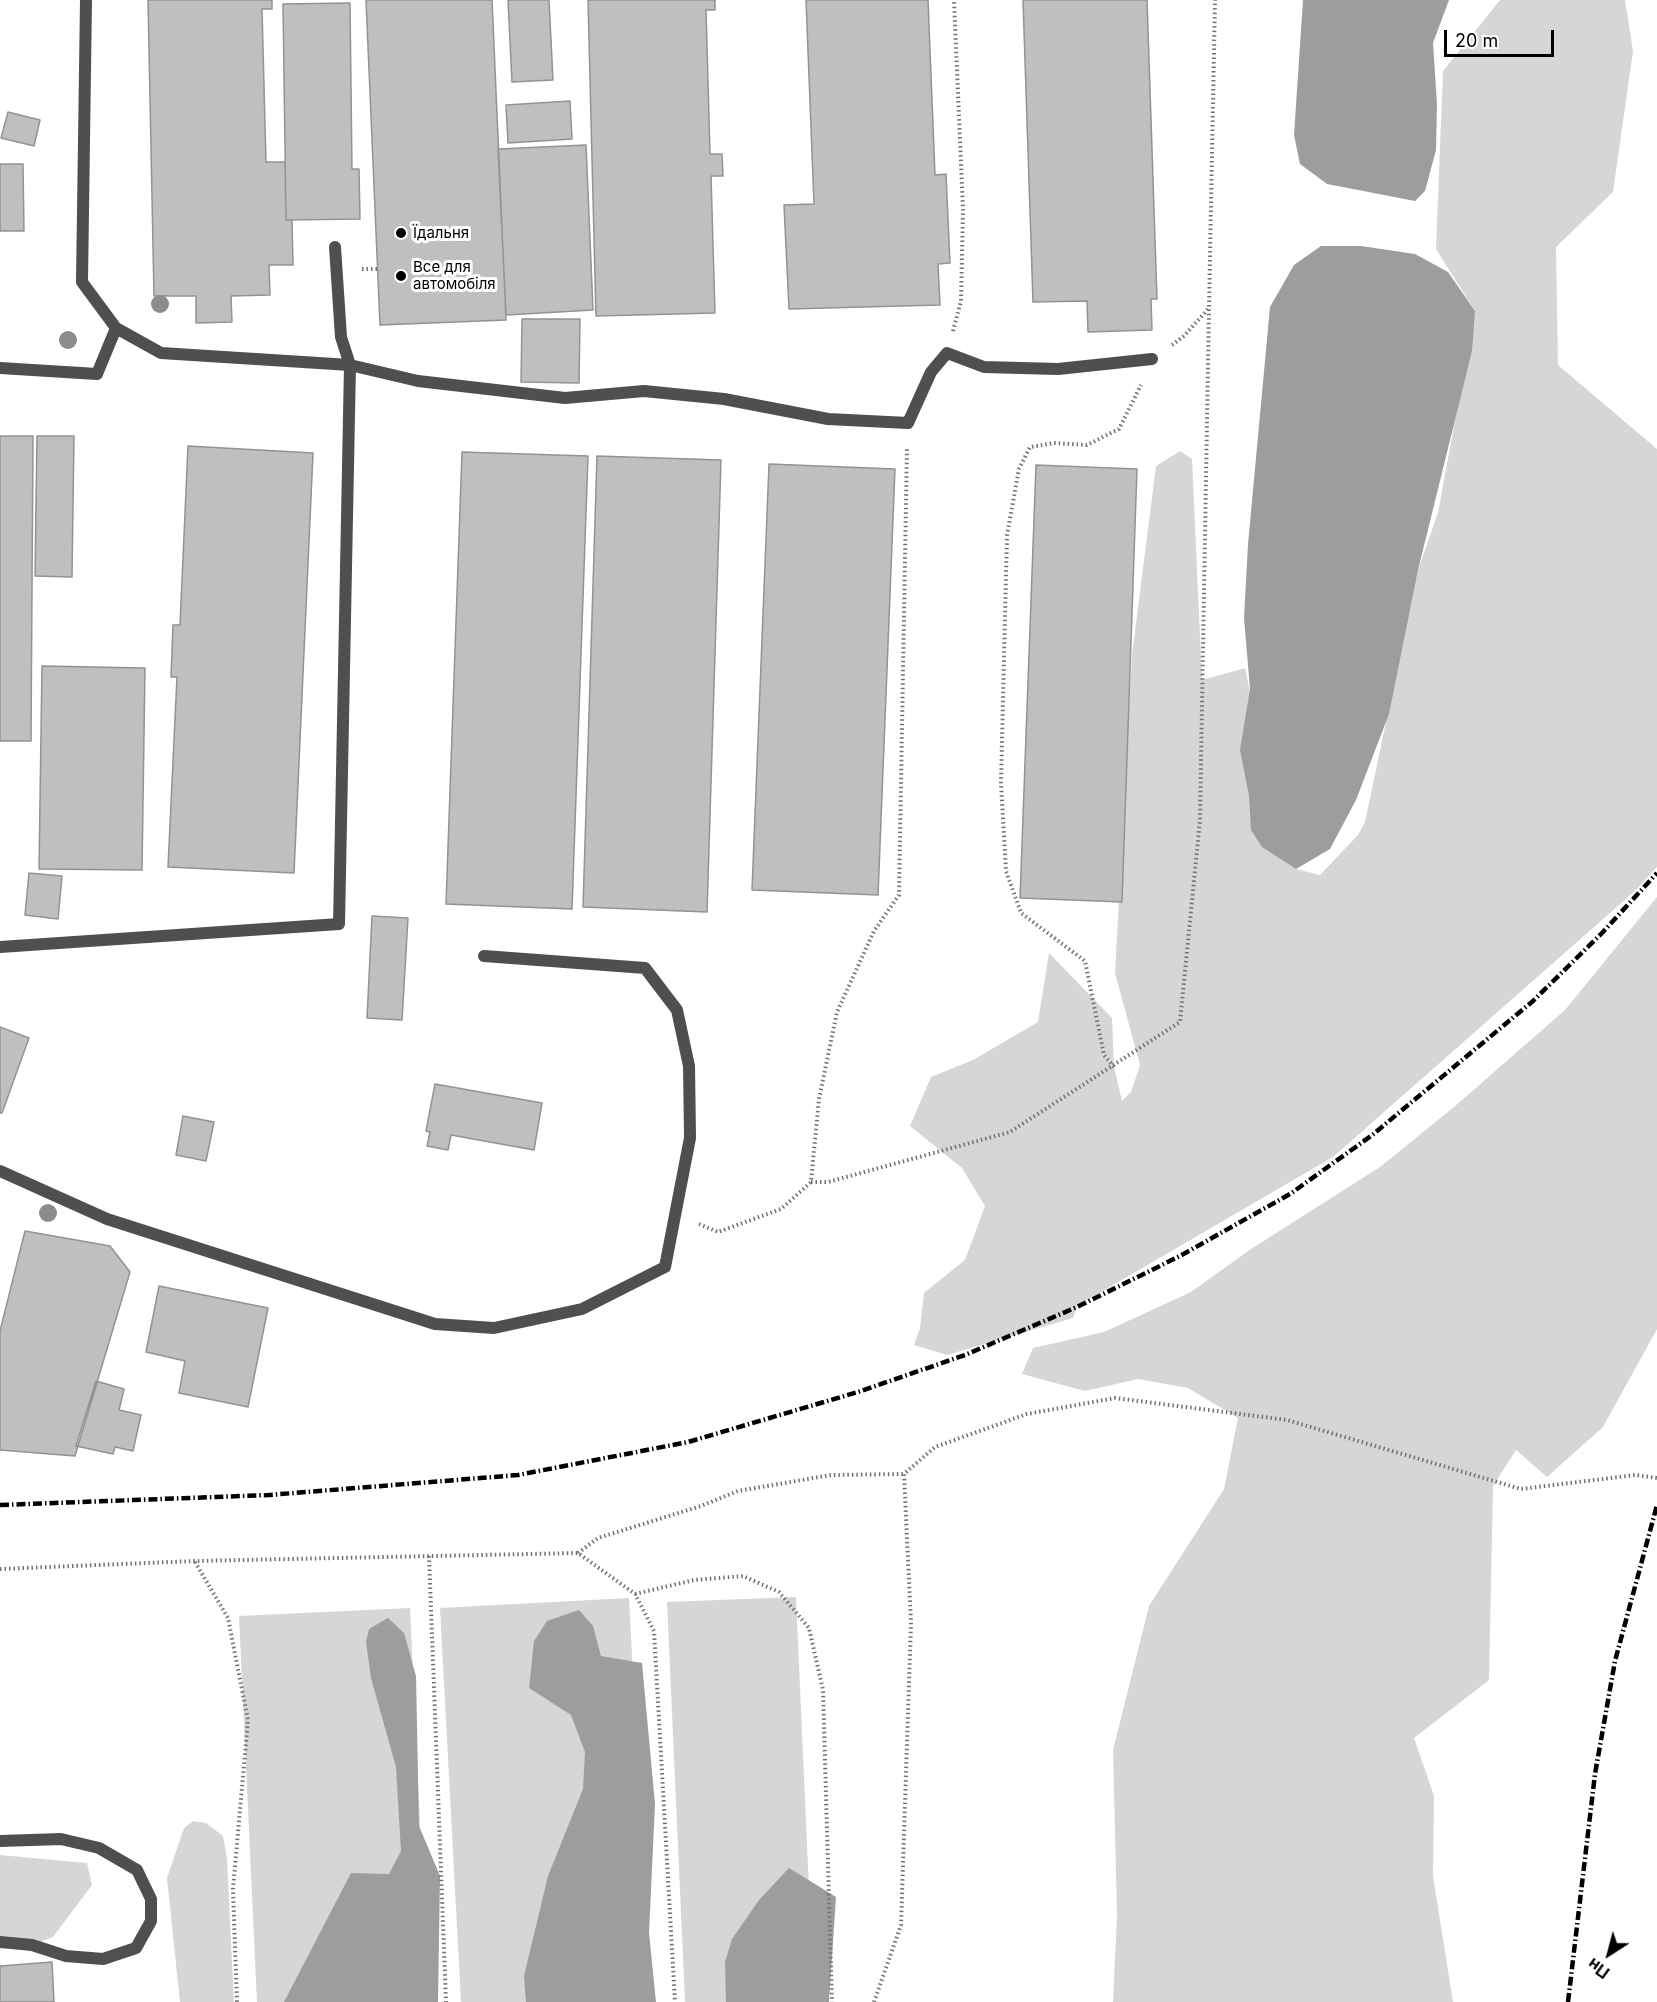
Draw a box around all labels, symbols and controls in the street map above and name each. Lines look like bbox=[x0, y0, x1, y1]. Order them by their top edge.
scale bar bbox=[1447, 18, 1556, 56]
text: 20 m bbox=[1455, 30, 1498, 51]
place label: Їдальня bbox=[413, 224, 469, 242]
marker: Їдальня bbox=[394, 226, 408, 240]
place label: Все для автомобіля bbox=[413, 258, 496, 293]
marker: Все для автомобіля bbox=[394, 269, 408, 283]
north arrow bbox=[1579, 1924, 1639, 1984]
text: Пн bbox=[1584, 1954, 1613, 1983]

